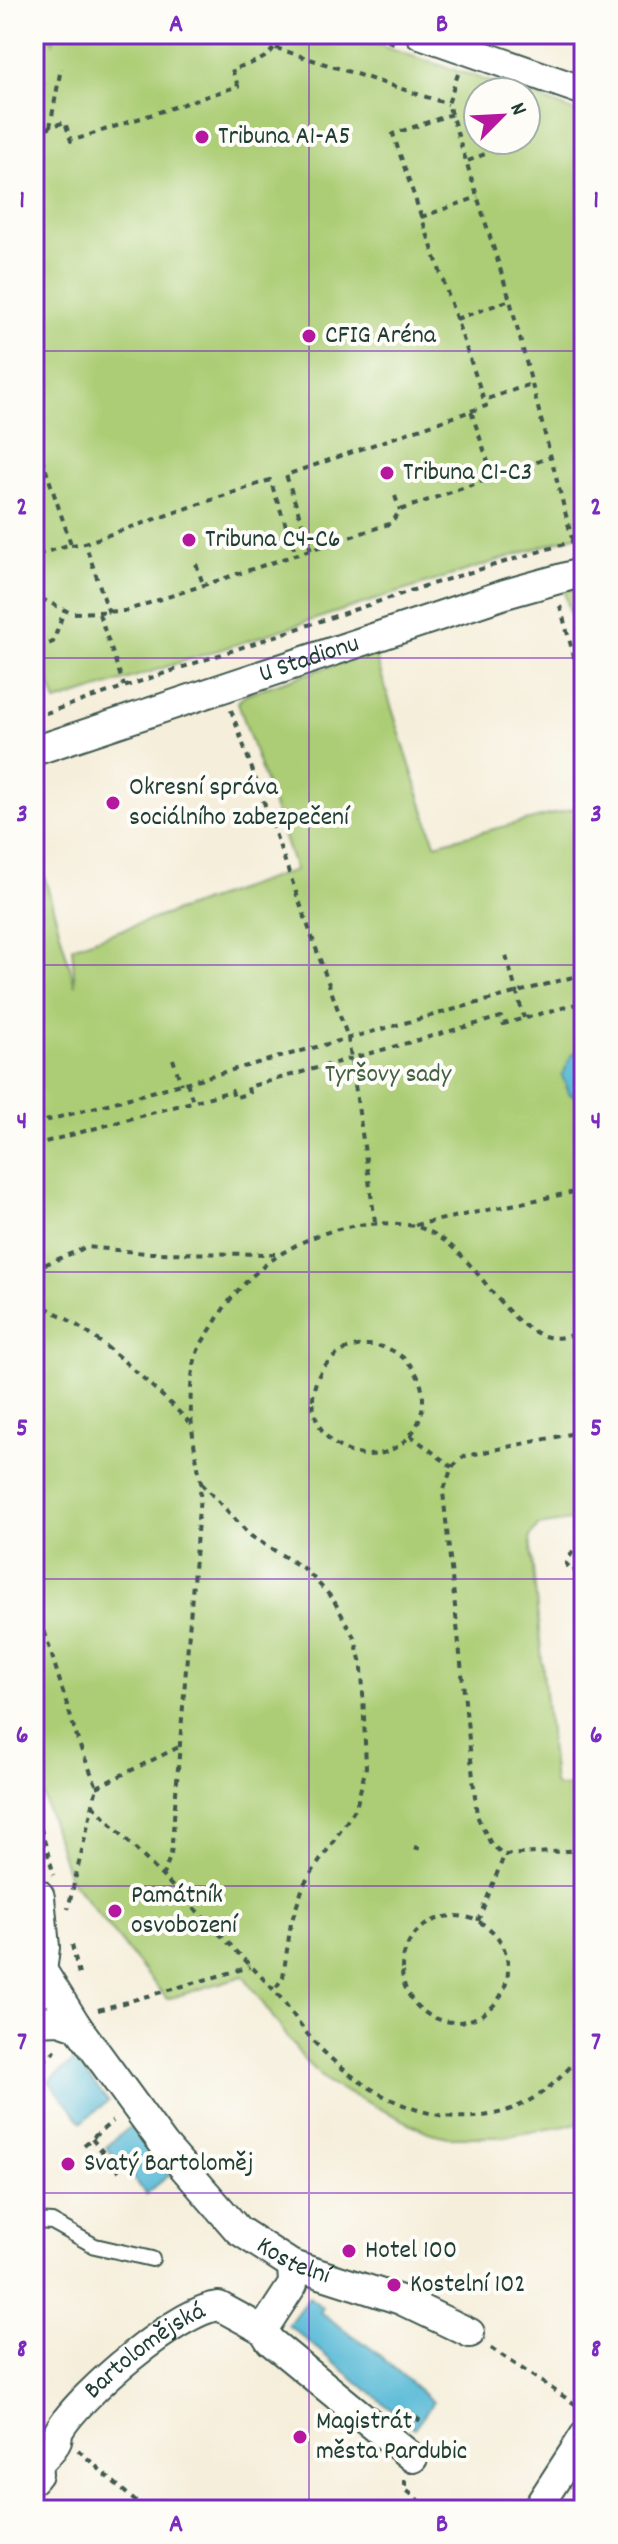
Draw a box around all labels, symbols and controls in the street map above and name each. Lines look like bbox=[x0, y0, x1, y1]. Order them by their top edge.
text: A bbox=[169, 7, 183, 44]
text: B bbox=[436, 7, 448, 44]
north arrow bbox=[462, 76, 542, 156]
text: N bbox=[501, 98, 533, 121]
place label: Tribuna A1-A5 bbox=[218, 119, 350, 156]
marker: Tribuna A1-A5 bbox=[193, 128, 211, 146]
text: 1 bbox=[19, 183, 25, 220]
text: 1 bbox=[593, 183, 599, 220]
place label: CFIG Aréna bbox=[325, 318, 437, 355]
marker: CFIG Aréna bbox=[300, 327, 318, 345]
place label: Tribuna C1-C3 bbox=[403, 455, 532, 492]
marker: Tribuna C1-C3 bbox=[378, 464, 396, 482]
text: 2 bbox=[16, 490, 28, 527]
text: 2 bbox=[590, 490, 602, 527]
place label: Tribuna C4-C6 bbox=[205, 522, 341, 559]
marker: Tribuna C4-C6 bbox=[180, 531, 198, 549]
street label: U Stadionu bbox=[254, 625, 364, 693]
place label: Okresní správa sociálního zabezpečení bbox=[129, 770, 351, 837]
marker: Okresní správa sociálního zabezpečení bbox=[104, 794, 122, 812]
text: 3 bbox=[16, 797, 28, 834]
text: 3 bbox=[590, 797, 602, 834]
park label: Tyršovy sady bbox=[325, 1057, 452, 1094]
text: 4 bbox=[17, 1104, 27, 1141]
text: 4 bbox=[591, 1104, 601, 1141]
text: 5 bbox=[16, 1411, 28, 1448]
text: 5 bbox=[590, 1411, 602, 1448]
text: 6 bbox=[16, 1718, 28, 1755]
text: 6 bbox=[590, 1718, 602, 1755]
place label: Památník osvobození bbox=[131, 1878, 239, 1945]
marker: Památník osvobození bbox=[106, 1902, 124, 1920]
text: 7 bbox=[17, 2025, 27, 2062]
text: 7 bbox=[591, 2025, 601, 2062]
place label: Svatý Bartoloměj bbox=[84, 2146, 254, 2183]
marker: Svatý Bartoloměj bbox=[59, 2155, 77, 2173]
street label: Kostelní bbox=[249, 2228, 337, 2295]
place label: Hotel 100 bbox=[365, 2233, 457, 2270]
marker: Hotel 100 bbox=[340, 2242, 358, 2260]
place label: Kostelní 102 bbox=[410, 2267, 526, 2304]
marker: Kostelní 102 bbox=[385, 2276, 403, 2294]
street label: Bartolomějská bbox=[76, 2293, 212, 2408]
text: 8 bbox=[17, 2332, 27, 2369]
text: 8 bbox=[591, 2332, 601, 2369]
place label: Magistrát města Pardubic bbox=[316, 2404, 467, 2471]
marker: Magistrát města Pardubic bbox=[291, 2428, 309, 2446]
text: A bbox=[169, 2507, 183, 2544]
text: B bbox=[436, 2507, 448, 2544]

